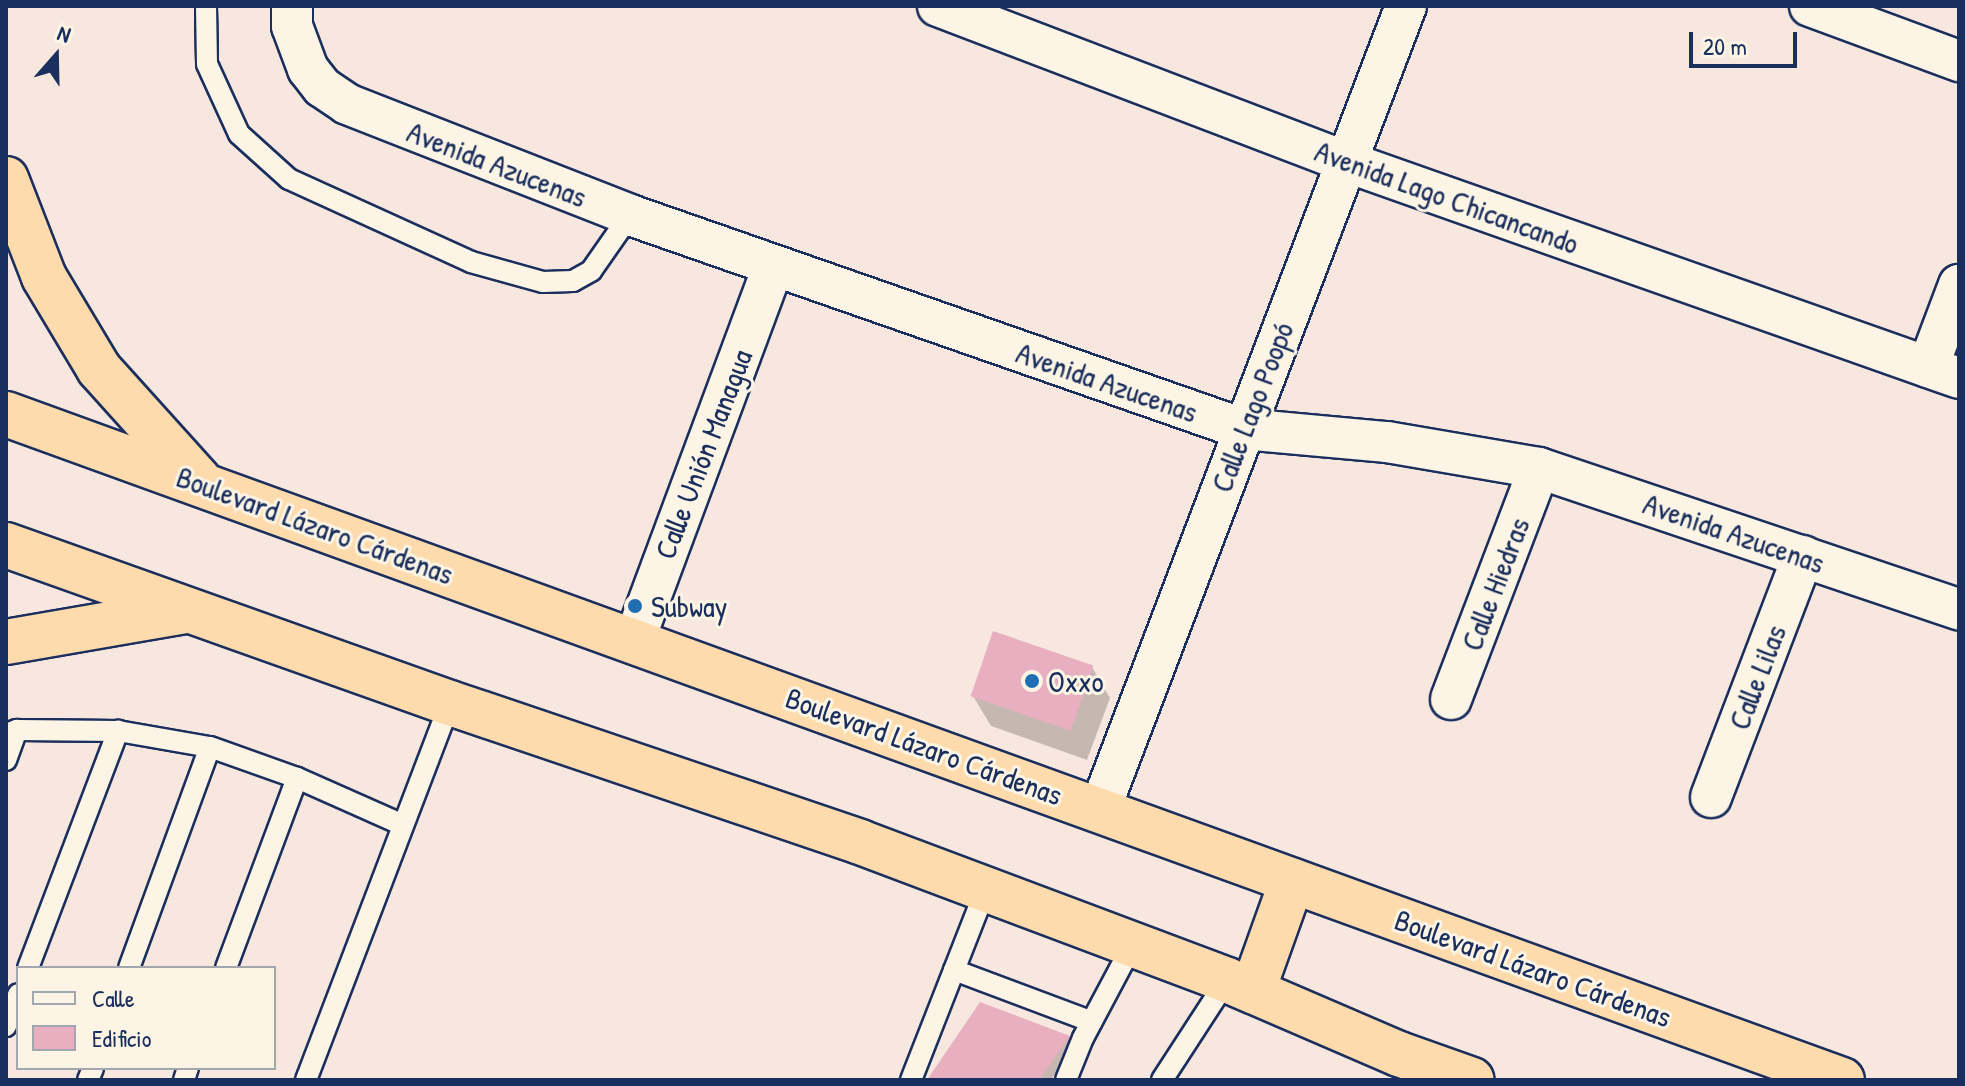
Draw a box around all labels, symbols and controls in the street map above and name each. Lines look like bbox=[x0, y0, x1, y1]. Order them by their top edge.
north arrow bbox=[16, 16, 96, 96]
scale bar bbox=[1693, 16, 1801, 66]
text: N bbox=[54, 17, 75, 50]
text: 20 m bbox=[1703, 30, 1747, 62]
street label: Avenida Azucenas bbox=[402, 113, 592, 215]
street label: Avenida Lago Chicancando bbox=[1310, 133, 1584, 261]
street label: Calle Lago Poopó bbox=[1203, 317, 1301, 497]
street label: Avenida Azucenas bbox=[1012, 334, 1202, 430]
street label: Calle Unión Managua bbox=[647, 344, 759, 564]
street label: Boulevard Lázaro Cárdenas bbox=[172, 458, 458, 592]
street label: Avenida Azucenas bbox=[1639, 485, 1829, 581]
street label: Calle Hiedras bbox=[1453, 513, 1537, 655]
place label: Subway bbox=[651, 588, 727, 624]
marker: Subway bbox=[626, 597, 644, 615]
street label: Calle Lilas bbox=[1721, 620, 1793, 734]
place label: Oxxo bbox=[1048, 663, 1104, 699]
marker: Oxxo bbox=[1023, 672, 1041, 690]
street label: Boulevard Lázaro Cárdenas bbox=[781, 679, 1067, 813]
street label: Boulevard Lázaro Cárdenas bbox=[1390, 901, 1676, 1035]
legend bbox=[16, 966, 276, 1070]
text: Calle bbox=[92, 982, 134, 1014]
text: Edificio bbox=[92, 1022, 151, 1054]

